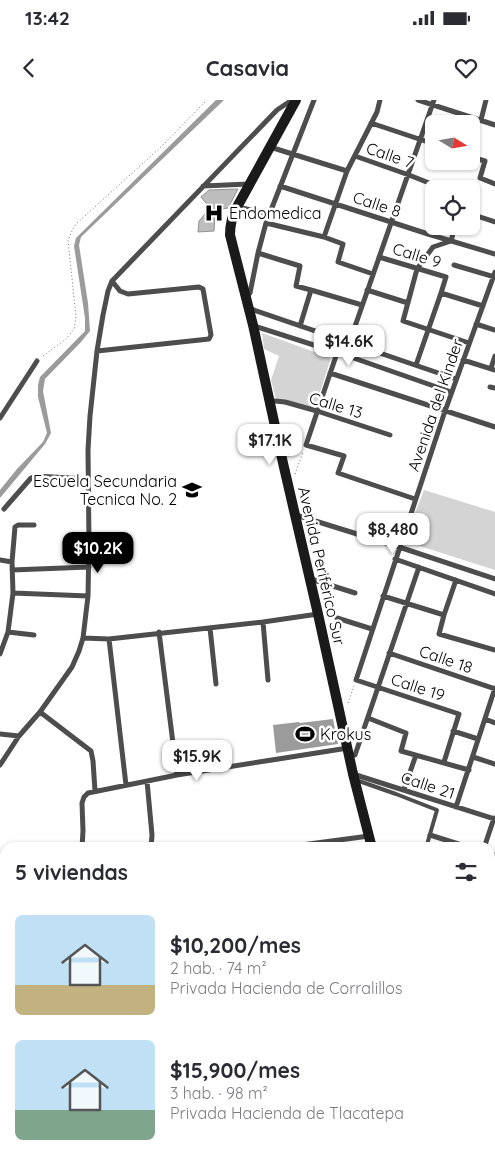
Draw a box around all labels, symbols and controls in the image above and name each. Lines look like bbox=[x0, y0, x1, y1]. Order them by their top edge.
text: 13:42 bbox=[25, 6, 70, 30]
icon: back bbox=[15, 54, 43, 82]
text: Casavia bbox=[206, 54, 289, 82]
icon: heart bbox=[452, 54, 480, 82]
north arrow bbox=[425, 115, 480, 170]
map controls bbox=[425, 115, 480, 235]
street label: Calle 7 bbox=[364, 138, 416, 172]
button: locate bbox=[425, 180, 480, 235]
street label: Calle 8 bbox=[350, 187, 404, 221]
hospital icon: Endomedica bbox=[203, 202, 225, 224]
place label: Endomedica bbox=[229, 203, 321, 223]
street label: Calle 9 bbox=[390, 238, 444, 272]
pin: $14.6K bbox=[308, 324, 390, 367]
text: $14.6K bbox=[325, 331, 373, 351]
street label: Avenida del Kinder bbox=[403, 336, 467, 474]
street label: Calle 13 bbox=[307, 387, 365, 423]
pin: $17.1K bbox=[229, 424, 311, 466]
text: $17.1K bbox=[248, 430, 292, 450]
place label: Escuela Secundaria Tecnica No. 2 bbox=[33, 471, 177, 509]
school or university icon: Escuela Secundaria Tecnica No. 2 bbox=[181, 479, 203, 501]
street label: Avenida Periférico Sur bbox=[294, 485, 350, 647]
pin: $8,480 bbox=[352, 512, 434, 555]
text: $8,480 bbox=[368, 519, 418, 539]
pin: $10.2K bbox=[57, 532, 139, 574]
text: $10.2K bbox=[73, 538, 123, 558]
street label: Calle 18 bbox=[417, 641, 475, 677]
street label: Calle 19 bbox=[388, 669, 448, 705]
sports icon: Krokus bbox=[294, 723, 316, 745]
place label: Krokus bbox=[320, 724, 371, 744]
pin: $15.9K bbox=[156, 740, 238, 782]
text: $15.9K bbox=[173, 746, 221, 766]
street label: Calle 21 bbox=[398, 767, 458, 803]
icon: filters bbox=[452, 858, 480, 886]
text: 5 viviendas bbox=[15, 859, 128, 885]
text: $10,200/mes bbox=[170, 932, 301, 958]
icon: home bbox=[55, 935, 115, 995]
text: 2 hab. · 74 m² bbox=[170, 958, 267, 978]
text: Privada Hacienda de Corralillos bbox=[170, 978, 403, 998]
text: $15,900/mes bbox=[170, 1057, 300, 1083]
icon: home bbox=[55, 1060, 115, 1120]
text: 3 hab. · 98 m² bbox=[170, 1083, 268, 1103]
text: Privada Hacienda de Tlacatepa bbox=[170, 1103, 404, 1123]

